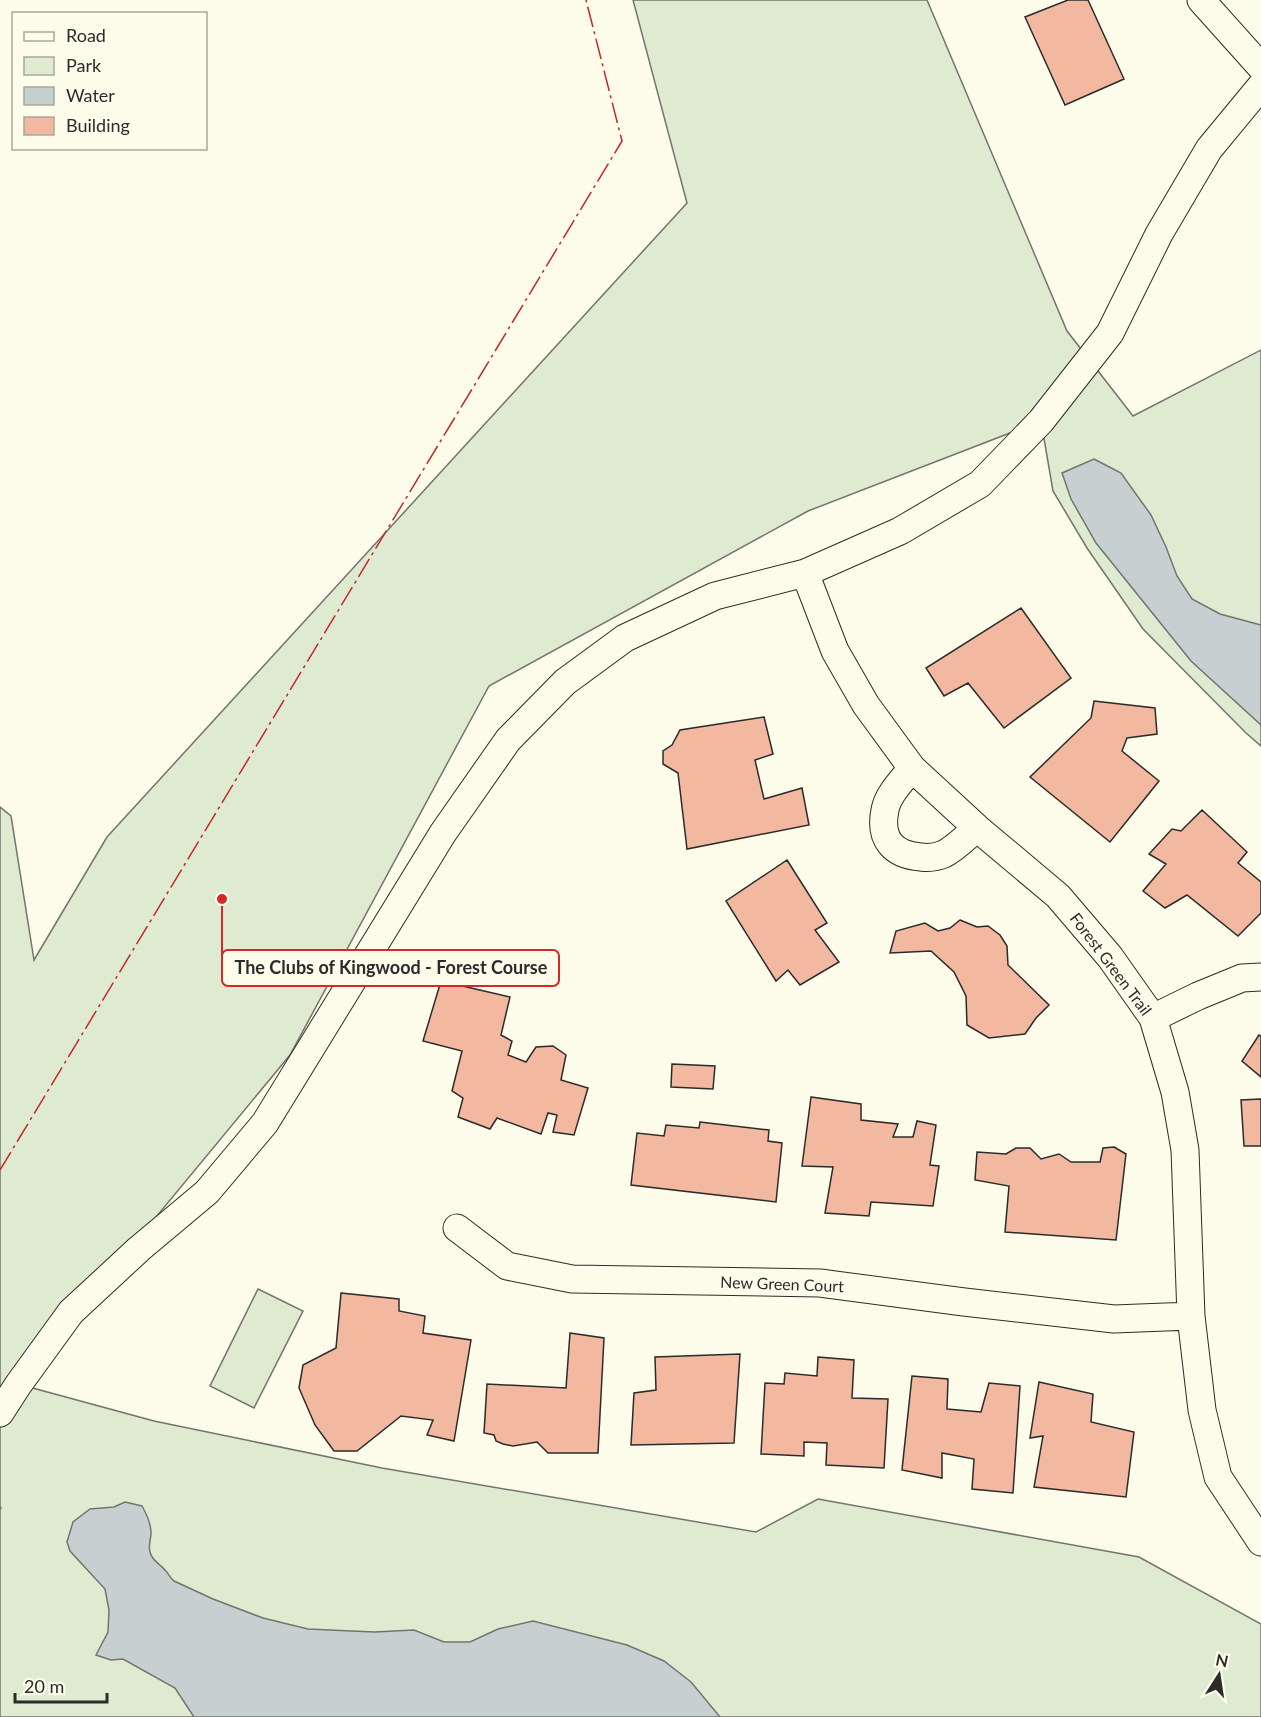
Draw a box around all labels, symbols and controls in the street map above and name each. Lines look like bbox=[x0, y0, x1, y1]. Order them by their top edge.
legend bbox=[12, 12, 207, 150]
text: Road bbox=[66, 24, 106, 46]
text: Park bbox=[66, 54, 102, 76]
text: Water bbox=[66, 84, 115, 106]
text: Building bbox=[66, 114, 130, 136]
street label: Forest Green Trail bbox=[1067, 909, 1156, 1019]
callout: The Clubs of Kingwood - Forest Course bbox=[222, 950, 559, 986]
text: The Clubs of Kingwood - Forest Course bbox=[235, 956, 548, 978]
street label: New Green Court bbox=[720, 1272, 844, 1295]
north arrow bbox=[1189, 1645, 1249, 1705]
text: N bbox=[1214, 1649, 1230, 1670]
scale bar bbox=[15, 1666, 106, 1704]
text: 20 m bbox=[24, 1675, 64, 1697]

